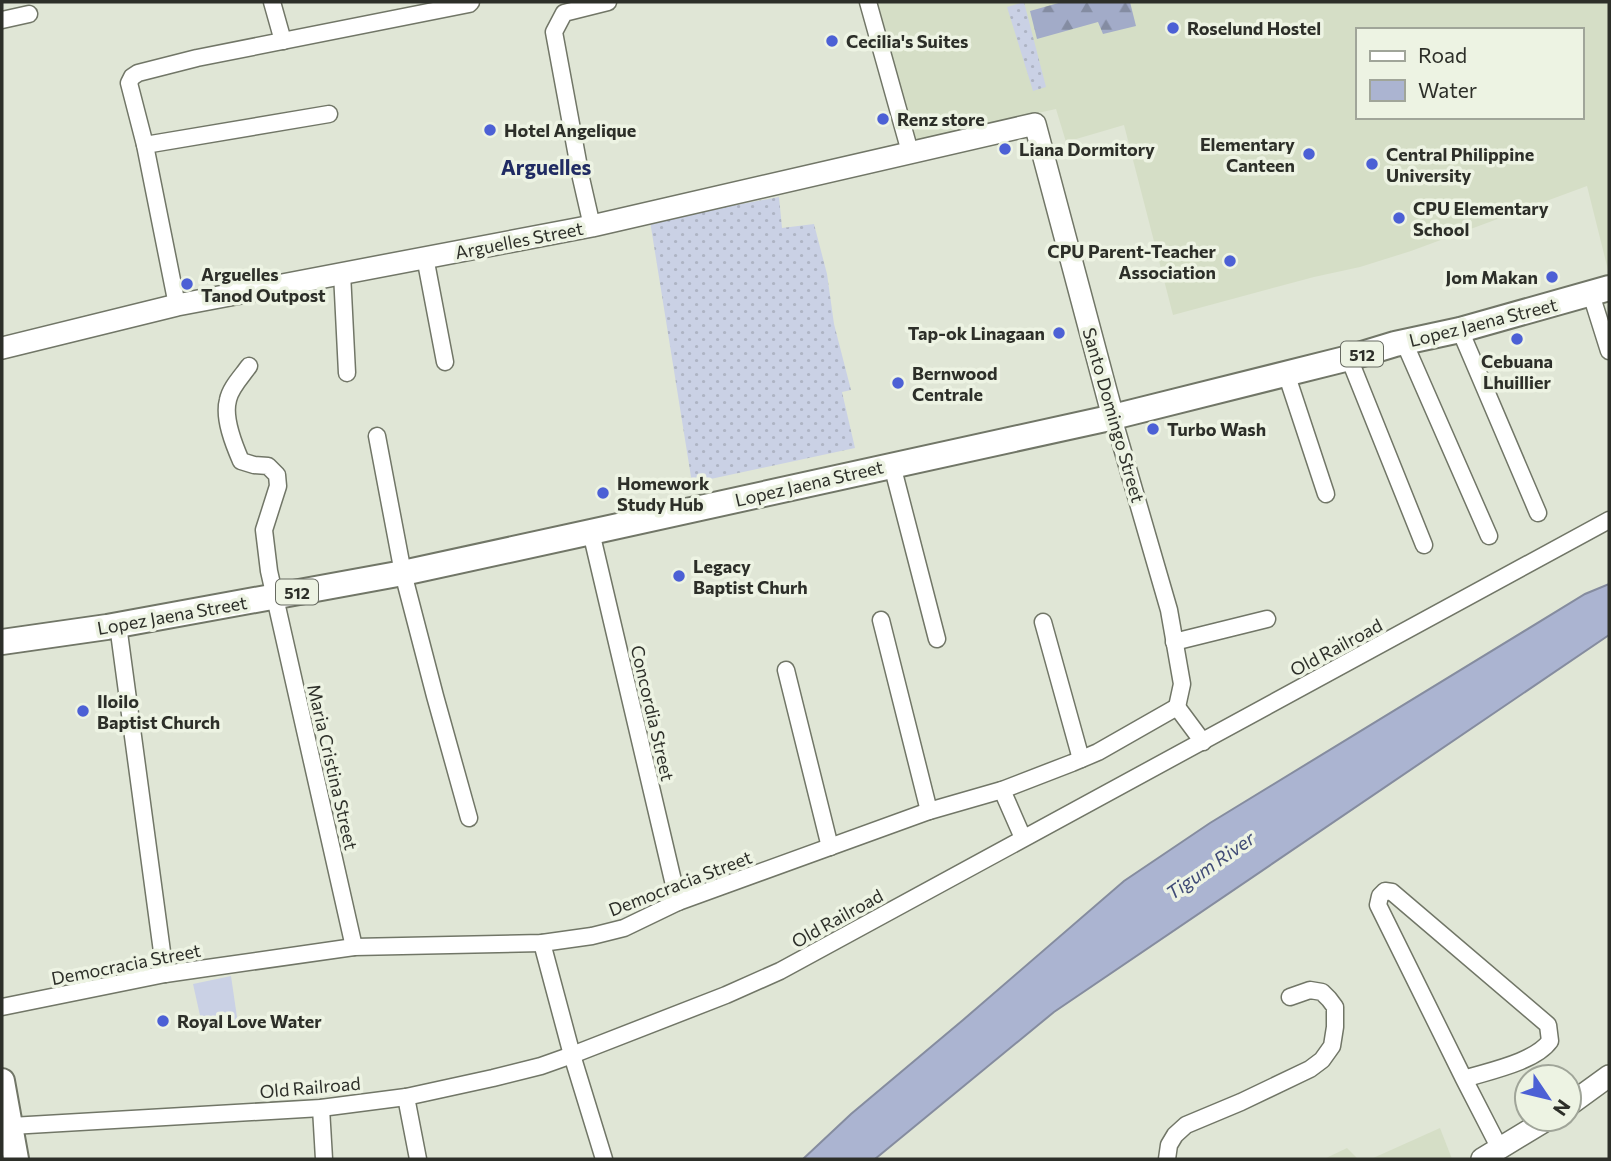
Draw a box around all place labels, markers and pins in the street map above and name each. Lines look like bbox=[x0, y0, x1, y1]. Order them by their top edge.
place label: Roselund Hostel bbox=[1187, 17, 1321, 39]
marker: Roselund Hostel bbox=[1165, 20, 1181, 36]
place label: Cecilia's Suites bbox=[846, 30, 968, 52]
marker: Cecilia's Suites bbox=[824, 33, 840, 49]
place label: Renz store bbox=[897, 108, 985, 130]
marker: Renz store bbox=[875, 111, 891, 127]
place label: Hotel Angelique bbox=[504, 119, 636, 141]
marker: Hotel Angelique bbox=[482, 122, 498, 138]
place label: Elementary Canteen bbox=[1200, 133, 1295, 176]
place label: Liana Dormitory bbox=[1019, 138, 1155, 160]
marker: Liana Dormitory bbox=[997, 141, 1013, 157]
place label: Central Philippine University bbox=[1386, 143, 1534, 186]
marker: Elementary Canteen bbox=[1301, 146, 1317, 162]
marker: Central Philippine University bbox=[1364, 156, 1380, 172]
place label: CPU Elementary School bbox=[1413, 197, 1549, 240]
marker: CPU Elementary School bbox=[1391, 210, 1407, 226]
place label: CPU Parent-Teacher Association bbox=[1047, 240, 1217, 283]
marker: CPU Parent-Teacher Association bbox=[1222, 253, 1238, 269]
place label: Arguelles Tanod Outpost bbox=[201, 263, 326, 306]
place label: Jom Makan bbox=[1445, 266, 1538, 288]
marker: Jom Makan bbox=[1544, 269, 1560, 285]
marker: Arguelles Tanod Outpost bbox=[179, 276, 195, 292]
place label: Tap-ok Linagaan bbox=[908, 322, 1045, 344]
marker: Tap-ok Linagaan bbox=[1051, 325, 1067, 341]
marker: Cebuana Lhuillier bbox=[1509, 331, 1525, 347]
place label: Cebuana Lhuillier bbox=[1481, 350, 1553, 393]
place label: Bernwood Centrale bbox=[912, 362, 998, 405]
marker: Bernwood Centrale bbox=[890, 375, 906, 391]
place label: Turbo Wash bbox=[1167, 418, 1266, 440]
marker: Turbo Wash bbox=[1145, 421, 1161, 437]
place label: Homework Study Hub bbox=[617, 472, 710, 515]
marker: Homework Study Hub bbox=[595, 485, 611, 501]
place label: Legacy Baptist Churh bbox=[693, 555, 808, 598]
marker: Legacy Baptist Churh bbox=[671, 568, 687, 584]
place label: Iloilo Baptist Church bbox=[97, 690, 220, 733]
marker: Iloilo Baptist Church bbox=[75, 703, 91, 719]
place label: Royal Love Water bbox=[177, 1010, 322, 1032]
marker: Royal Love Water bbox=[155, 1013, 171, 1029]

